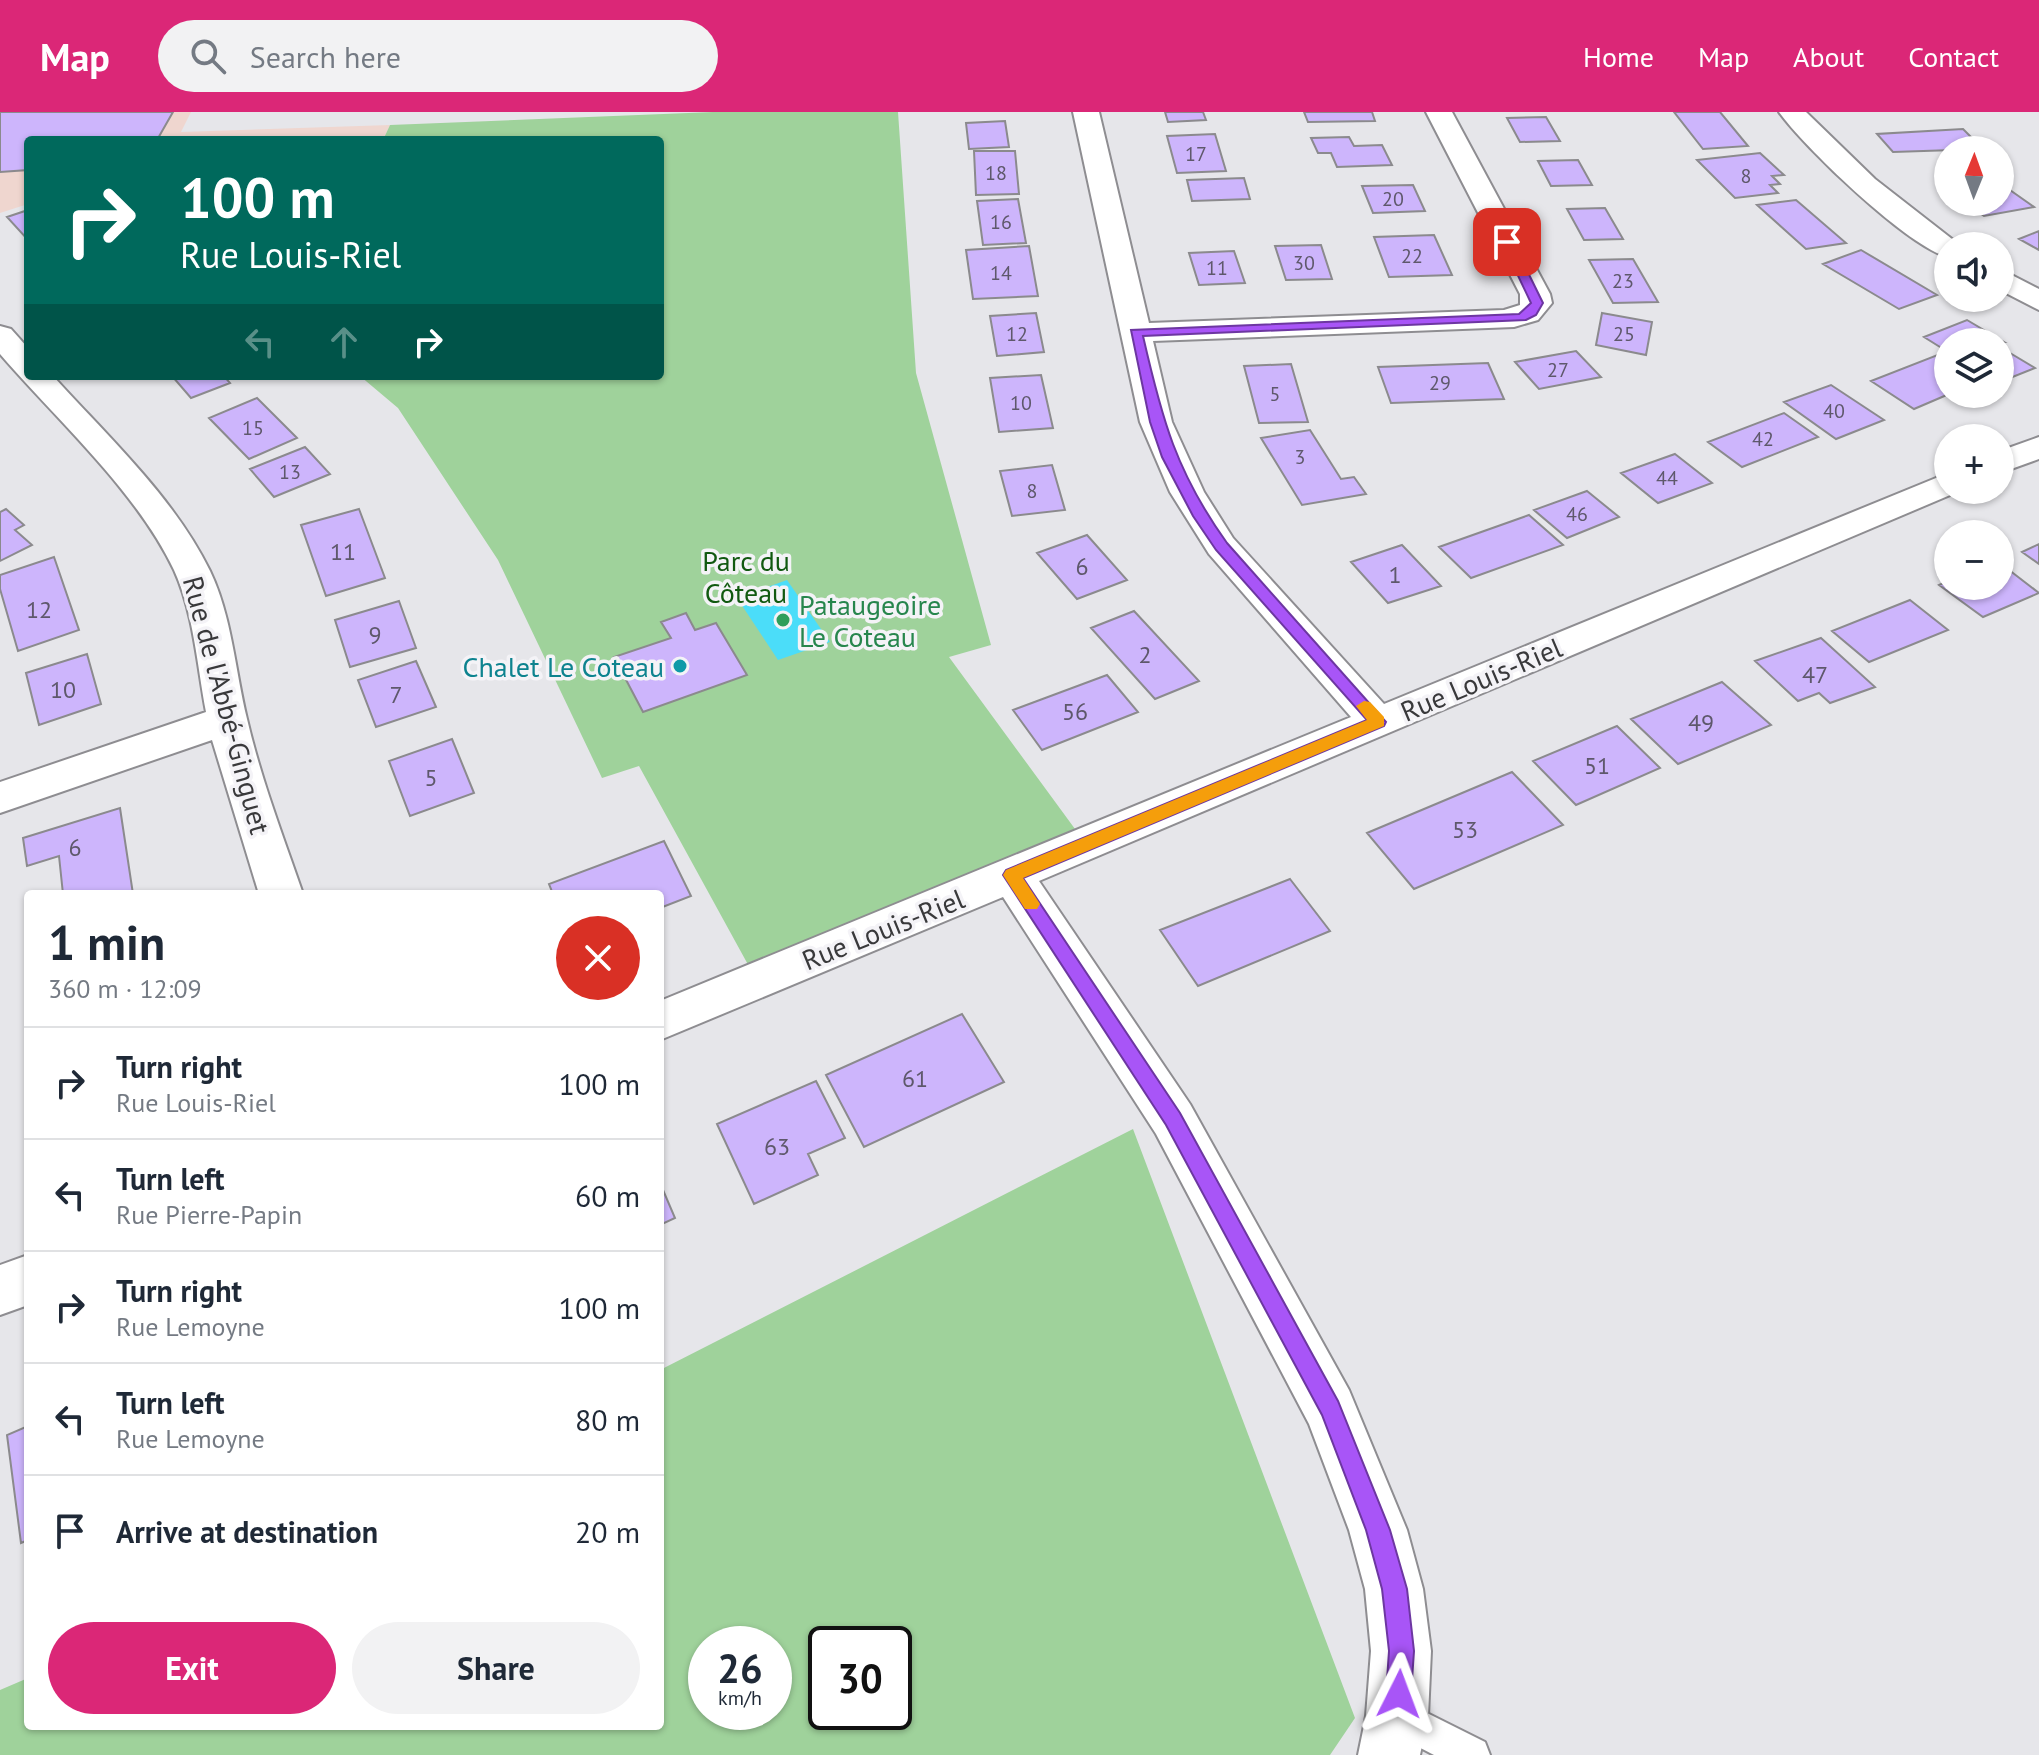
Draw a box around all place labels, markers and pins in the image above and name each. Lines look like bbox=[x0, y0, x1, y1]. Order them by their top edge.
pin bbox=[1473, 208, 1541, 276]
place label: Pataugeoire Le Coteau bbox=[799, 586, 941, 655]
marker: Pataugeoire Le Coteau bbox=[774, 611, 792, 629]
place label: Chalet Le Coteau bbox=[463, 648, 664, 685]
marker: Chalet Le Coteau bbox=[671, 657, 689, 675]

